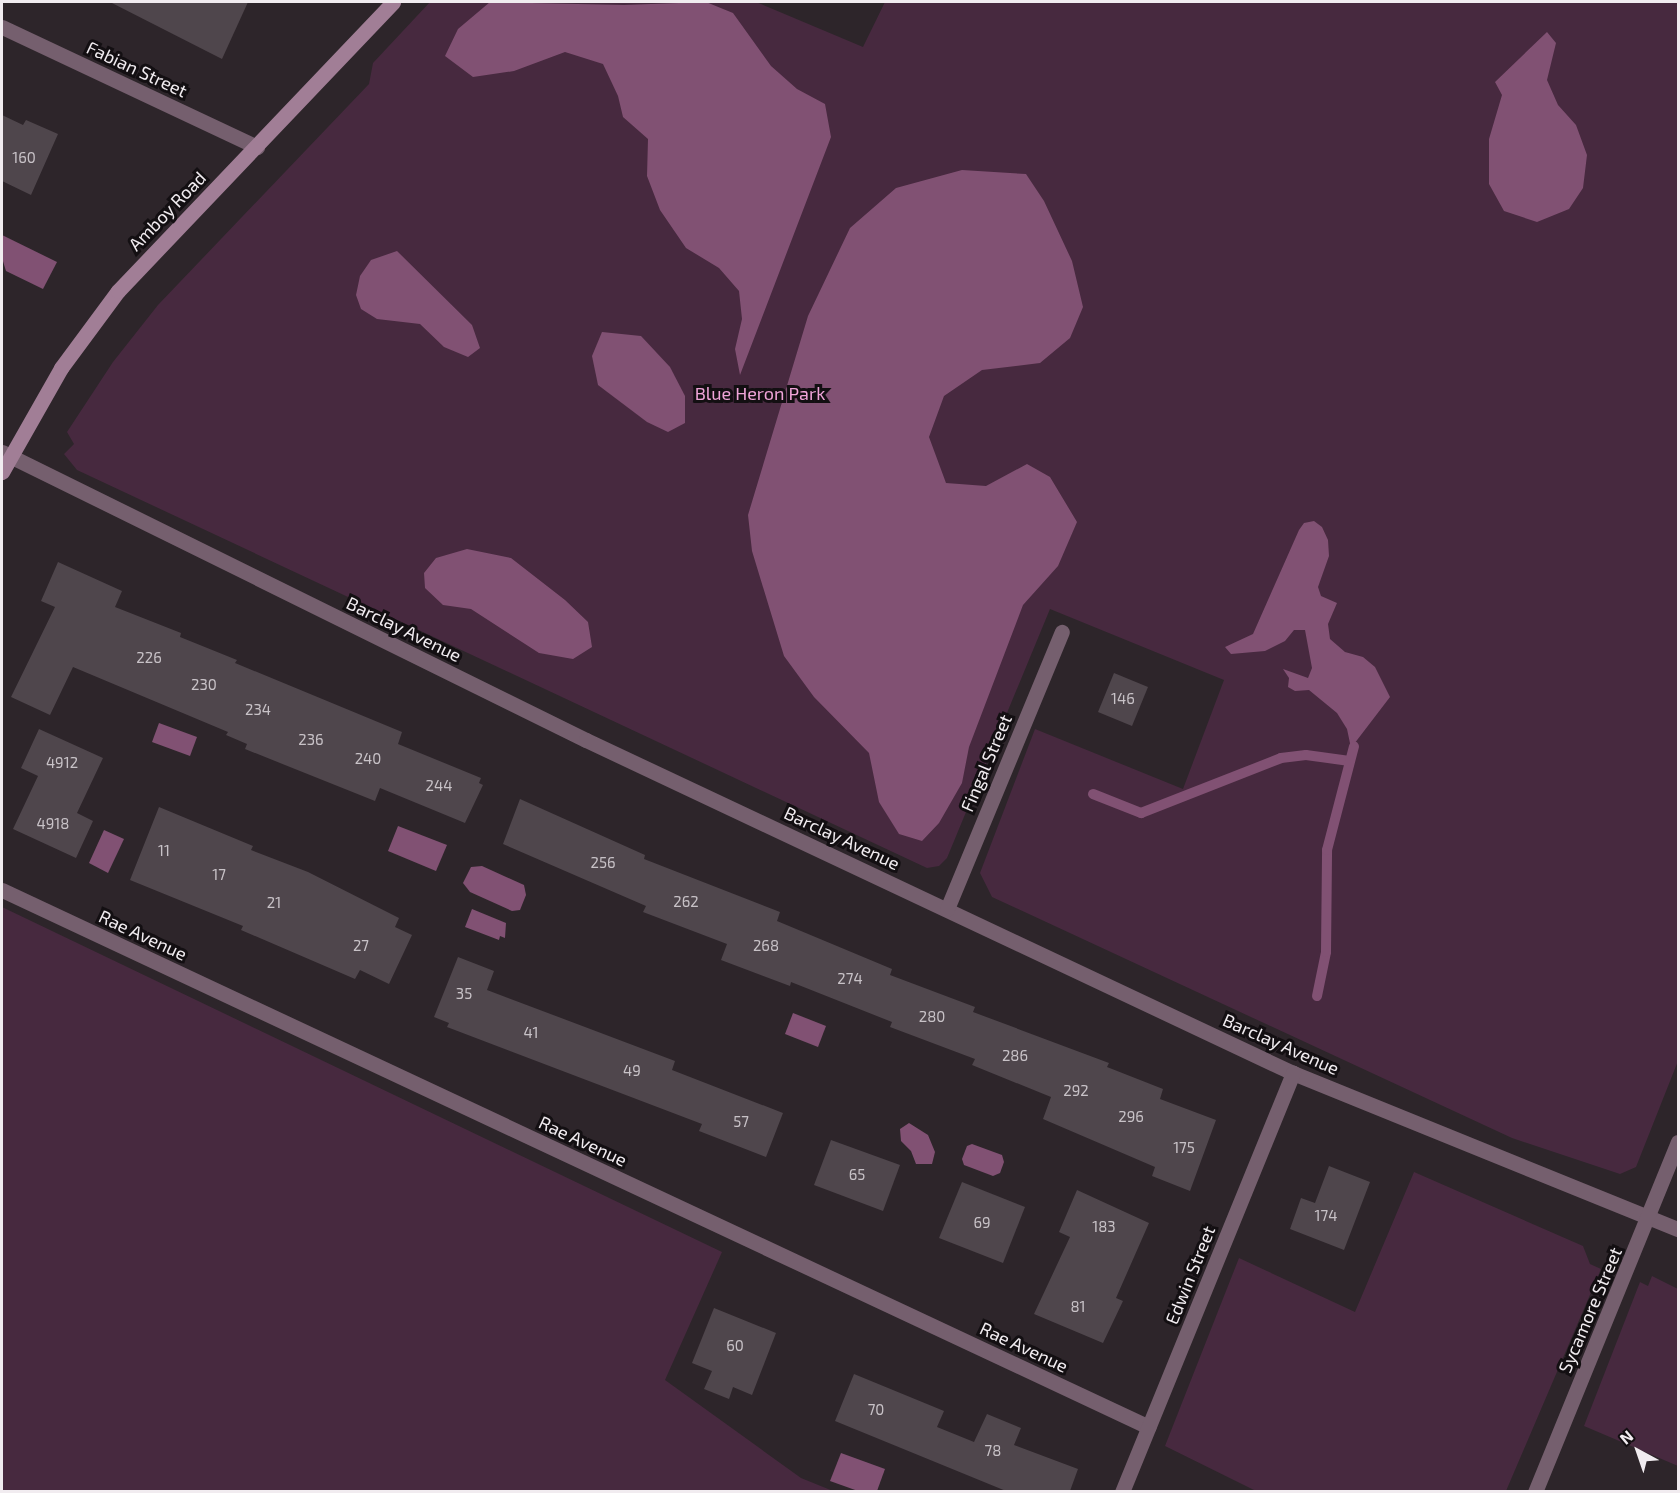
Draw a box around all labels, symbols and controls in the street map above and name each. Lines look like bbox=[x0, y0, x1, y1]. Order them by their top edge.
street label: Fabian Street bbox=[83, 36, 191, 102]
house number: 160 bbox=[12, 149, 36, 167]
street label: Amboy Road bbox=[124, 167, 210, 255]
park label: Blue Heron Park bbox=[695, 382, 825, 404]
street label: Barclay Avenue bbox=[343, 592, 465, 666]
house number: 226 bbox=[136, 649, 162, 667]
house number: 230 bbox=[191, 676, 217, 694]
house number: 146 bbox=[1111, 690, 1135, 708]
house number: 234 bbox=[245, 701, 271, 719]
street label: Fingal Street bbox=[956, 711, 1016, 815]
house number: 236 bbox=[298, 731, 324, 749]
house number: 240 bbox=[355, 750, 381, 768]
house number: 4912 bbox=[46, 754, 78, 772]
house number: 244 bbox=[426, 777, 452, 795]
street label: Barclay Avenue bbox=[780, 802, 904, 874]
house number: 4918 bbox=[37, 815, 69, 833]
house number: 11 bbox=[158, 842, 170, 860]
house number: 256 bbox=[590, 854, 616, 872]
house number: 17 bbox=[212, 866, 226, 884]
house number: 262 bbox=[673, 893, 699, 911]
house number: 21 bbox=[267, 894, 281, 912]
street label: Rae Avenue bbox=[95, 905, 191, 965]
house number: 27 bbox=[353, 937, 369, 955]
house number: 268 bbox=[753, 937, 779, 955]
house number: 274 bbox=[837, 970, 863, 988]
house number: 35 bbox=[456, 985, 472, 1003]
house number: 280 bbox=[919, 1008, 945, 1026]
street label: Barclay Avenue bbox=[1219, 1009, 1343, 1079]
house number: 41 bbox=[523, 1024, 539, 1042]
house number: 286 bbox=[1002, 1047, 1028, 1065]
house number: 49 bbox=[623, 1062, 641, 1080]
house number: 292 bbox=[1063, 1082, 1089, 1100]
house number: 296 bbox=[1118, 1108, 1144, 1126]
street label: Rae Avenue bbox=[535, 1111, 631, 1171]
house number: 57 bbox=[733, 1113, 749, 1131]
house number: 175 bbox=[1173, 1139, 1195, 1157]
house number: 65 bbox=[849, 1166, 865, 1184]
house number: 174 bbox=[1315, 1207, 1337, 1225]
house number: 69 bbox=[973, 1214, 991, 1232]
house number: 183 bbox=[1092, 1218, 1116, 1236]
street label: Edwin Street bbox=[1160, 1223, 1220, 1327]
street label: Sycamore Street bbox=[1554, 1244, 1626, 1376]
house number: 81 bbox=[1070, 1298, 1086, 1316]
street label: Rae Avenue bbox=[976, 1317, 1072, 1377]
house number: 60 bbox=[726, 1337, 744, 1355]
house number: 70 bbox=[868, 1401, 884, 1419]
north arrow bbox=[1608, 1421, 1668, 1481]
text: N bbox=[1616, 1426, 1637, 1448]
house number: 78 bbox=[985, 1442, 1001, 1460]

